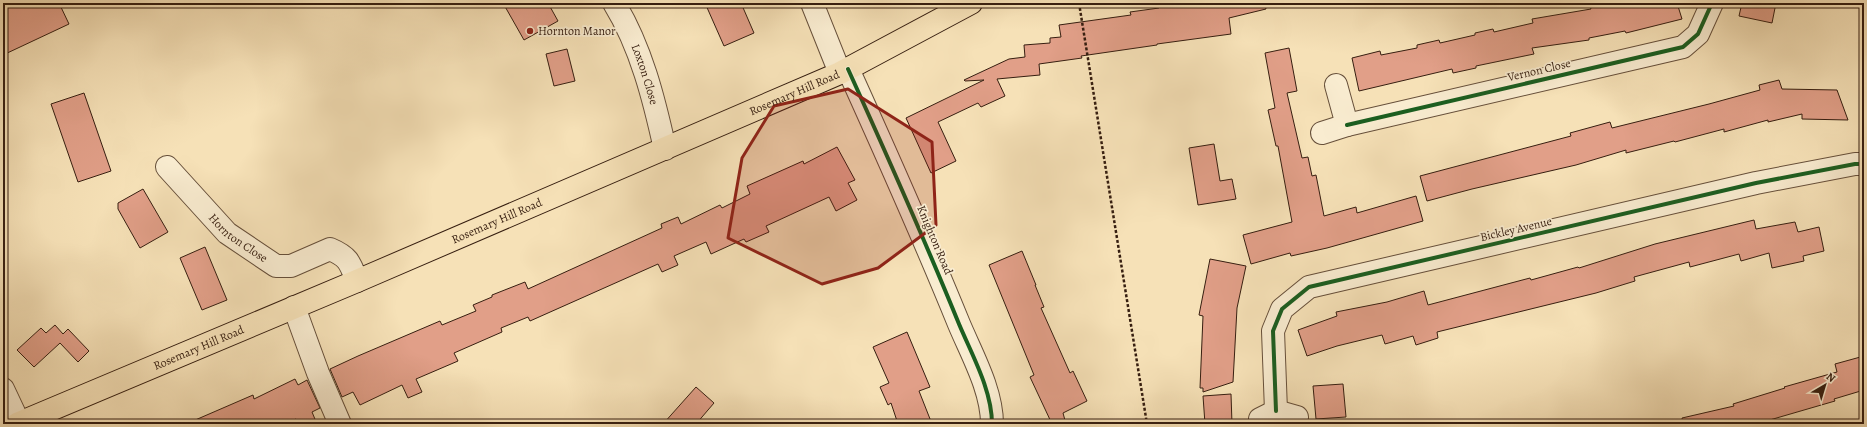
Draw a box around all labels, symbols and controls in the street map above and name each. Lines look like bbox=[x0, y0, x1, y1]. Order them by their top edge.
place label: Hornton Manor bbox=[538, 23, 616, 39]
marker: Hornton Manor bbox=[525, 26, 535, 36]
street label: Loxton Close bbox=[627, 41, 662, 106]
street label: Vernon Close bbox=[1505, 55, 1572, 85]
street label: Rosemary Hill Road bbox=[747, 66, 842, 119]
street label: Rosemary Hill Road bbox=[449, 194, 545, 247]
street label: Knighton Road bbox=[913, 203, 957, 278]
street label: Hornton Close bbox=[205, 210, 271, 266]
street label: Bickley Avenue bbox=[1479, 213, 1553, 245]
street label: Rosemary Hill Road bbox=[151, 321, 247, 374]
north arrow bbox=[1805, 365, 1845, 405]
text: N bbox=[1823, 369, 1839, 386]

